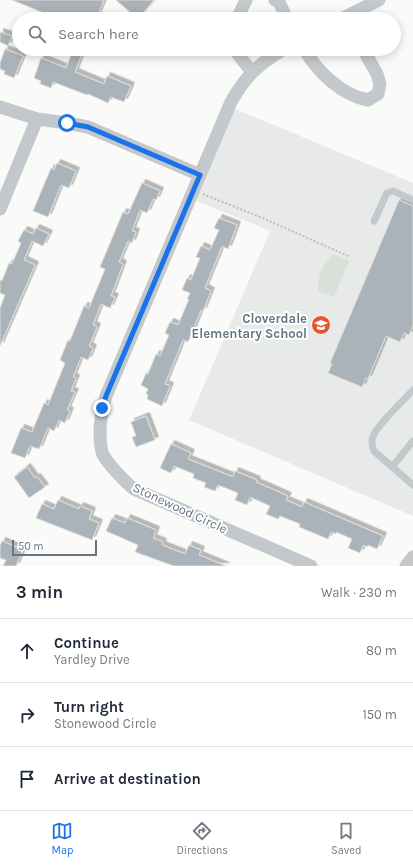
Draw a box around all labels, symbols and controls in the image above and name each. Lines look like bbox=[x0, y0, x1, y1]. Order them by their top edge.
search box bbox=[12, 12, 401, 56]
icon: search bbox=[26, 23, 48, 45]
text: Search here bbox=[58, 25, 139, 43]
route start bbox=[58, 114, 76, 132]
place label: Cloverdale Elementary School bbox=[192, 311, 307, 341]
school or university icon: Cloverdale Elementary School bbox=[310, 314, 332, 336]
route end bbox=[93, 399, 111, 417]
street label: Stonewood Circle bbox=[130, 480, 230, 537]
scale bar bbox=[12, 538, 97, 557]
text: 50 m bbox=[18, 540, 44, 553]
text: 3 min bbox=[16, 582, 63, 602]
text: Walk · 230 m bbox=[321, 585, 397, 600]
text: Continue bbox=[54, 634, 119, 652]
icon: ahead bbox=[16, 640, 38, 662]
text: 80 m bbox=[366, 643, 397, 658]
text: Yardley Drive bbox=[54, 652, 130, 667]
text: Turn right bbox=[54, 698, 124, 716]
icon: right bbox=[16, 704, 38, 726]
text: 150 m bbox=[362, 707, 397, 722]
text: Stonewood Circle bbox=[54, 716, 156, 731]
icon: arrive bbox=[16, 768, 38, 790]
text: Arrive at destination bbox=[54, 770, 201, 788]
tab: Map bbox=[51, 820, 73, 857]
tab: Directions bbox=[176, 820, 228, 857]
tab: Saved bbox=[331, 820, 362, 857]

